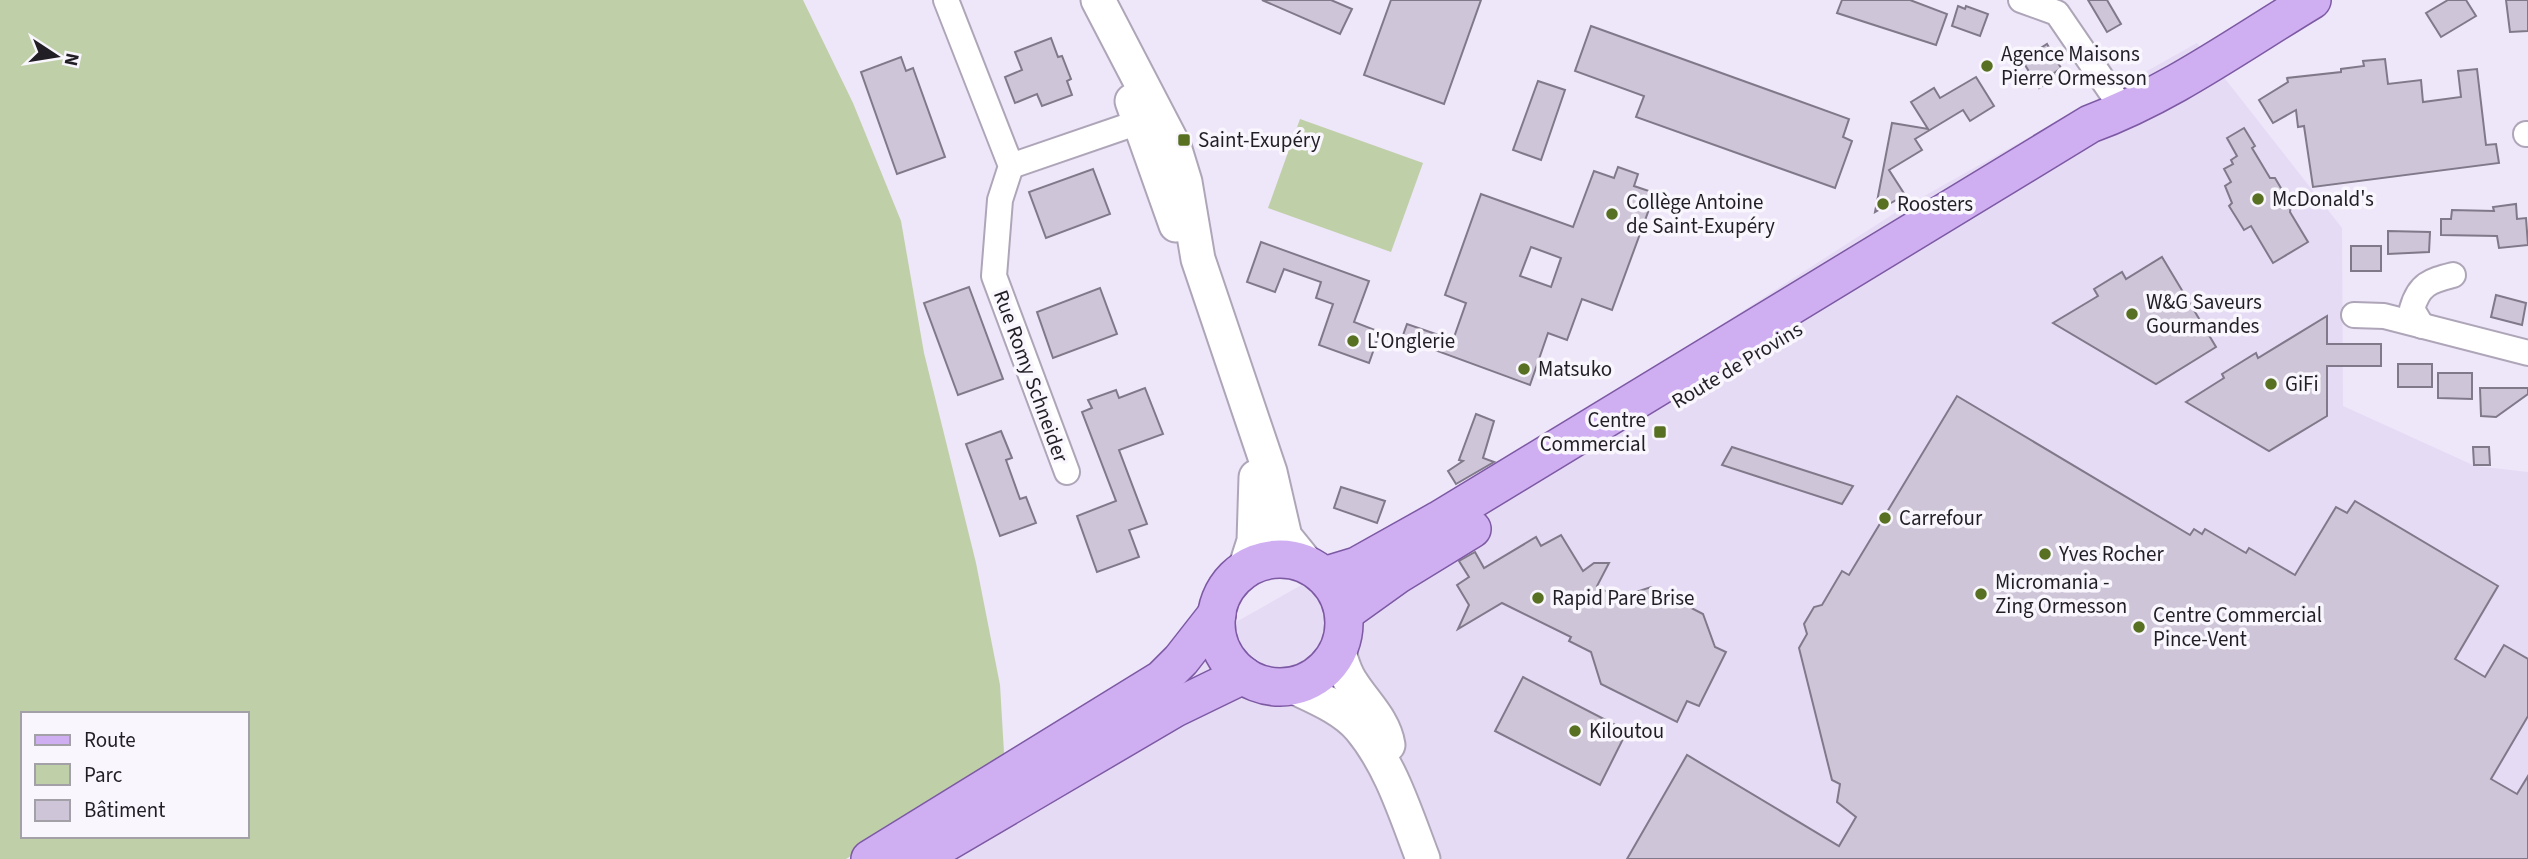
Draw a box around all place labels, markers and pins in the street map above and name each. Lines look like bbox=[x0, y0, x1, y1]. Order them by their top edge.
place label: Agence Maisons Pierre Ormesson bbox=[2001, 39, 2147, 93]
marker: Agence Maisons Pierre Ormesson bbox=[1979, 58, 1995, 74]
place label: Saint-Exupéry bbox=[1198, 125, 1321, 155]
marker: Saint-Exupéry bbox=[1176, 132, 1192, 148]
place label: McDonald's bbox=[2272, 184, 2374, 214]
place label: Collège Antoine de Saint-Exupéry bbox=[1626, 187, 1775, 241]
place label: Roosters bbox=[1897, 189, 1973, 219]
marker: McDonald's bbox=[2250, 191, 2266, 207]
marker: Roosters bbox=[1875, 196, 1891, 212]
marker: Collège Antoine de Saint-Exupéry bbox=[1604, 206, 1620, 222]
place label: W&G Saveurs Gourmandes bbox=[2146, 287, 2262, 341]
marker: W&G Saveurs Gourmandes bbox=[2124, 306, 2140, 322]
place label: L'Onglerie bbox=[1367, 326, 1455, 356]
marker: L'Onglerie bbox=[1345, 333, 1361, 349]
place label: Matsuko bbox=[1538, 354, 1612, 384]
marker: Matsuko bbox=[1516, 361, 1532, 377]
place label: GiFi bbox=[2285, 369, 2319, 399]
marker: GiFi bbox=[2263, 376, 2279, 392]
place label: Centre Commercial bbox=[1540, 405, 1646, 459]
marker: Centre Commercial bbox=[1652, 424, 1668, 440]
place label: Carrefour bbox=[1899, 503, 1983, 533]
marker: Carrefour bbox=[1877, 510, 1893, 526]
place label: Yves Rocher bbox=[2058, 539, 2164, 569]
marker: Yves Rocher bbox=[2037, 546, 2053, 562]
place label: Micromania - Zing Ormesson bbox=[1995, 567, 2127, 621]
place label: Rapid Pare Brise bbox=[1552, 583, 1694, 613]
marker: Micromania - Zing Ormesson bbox=[1973, 586, 1989, 602]
marker: Rapid Pare Brise bbox=[1530, 590, 1546, 606]
place label: Centre Commercial Pince-Vent bbox=[2153, 600, 2322, 654]
marker: Centre Commercial Pince-Vent bbox=[2131, 619, 2147, 635]
place label: Kiloutou bbox=[1589, 716, 1664, 746]
marker: Kiloutou bbox=[1567, 723, 1583, 739]

